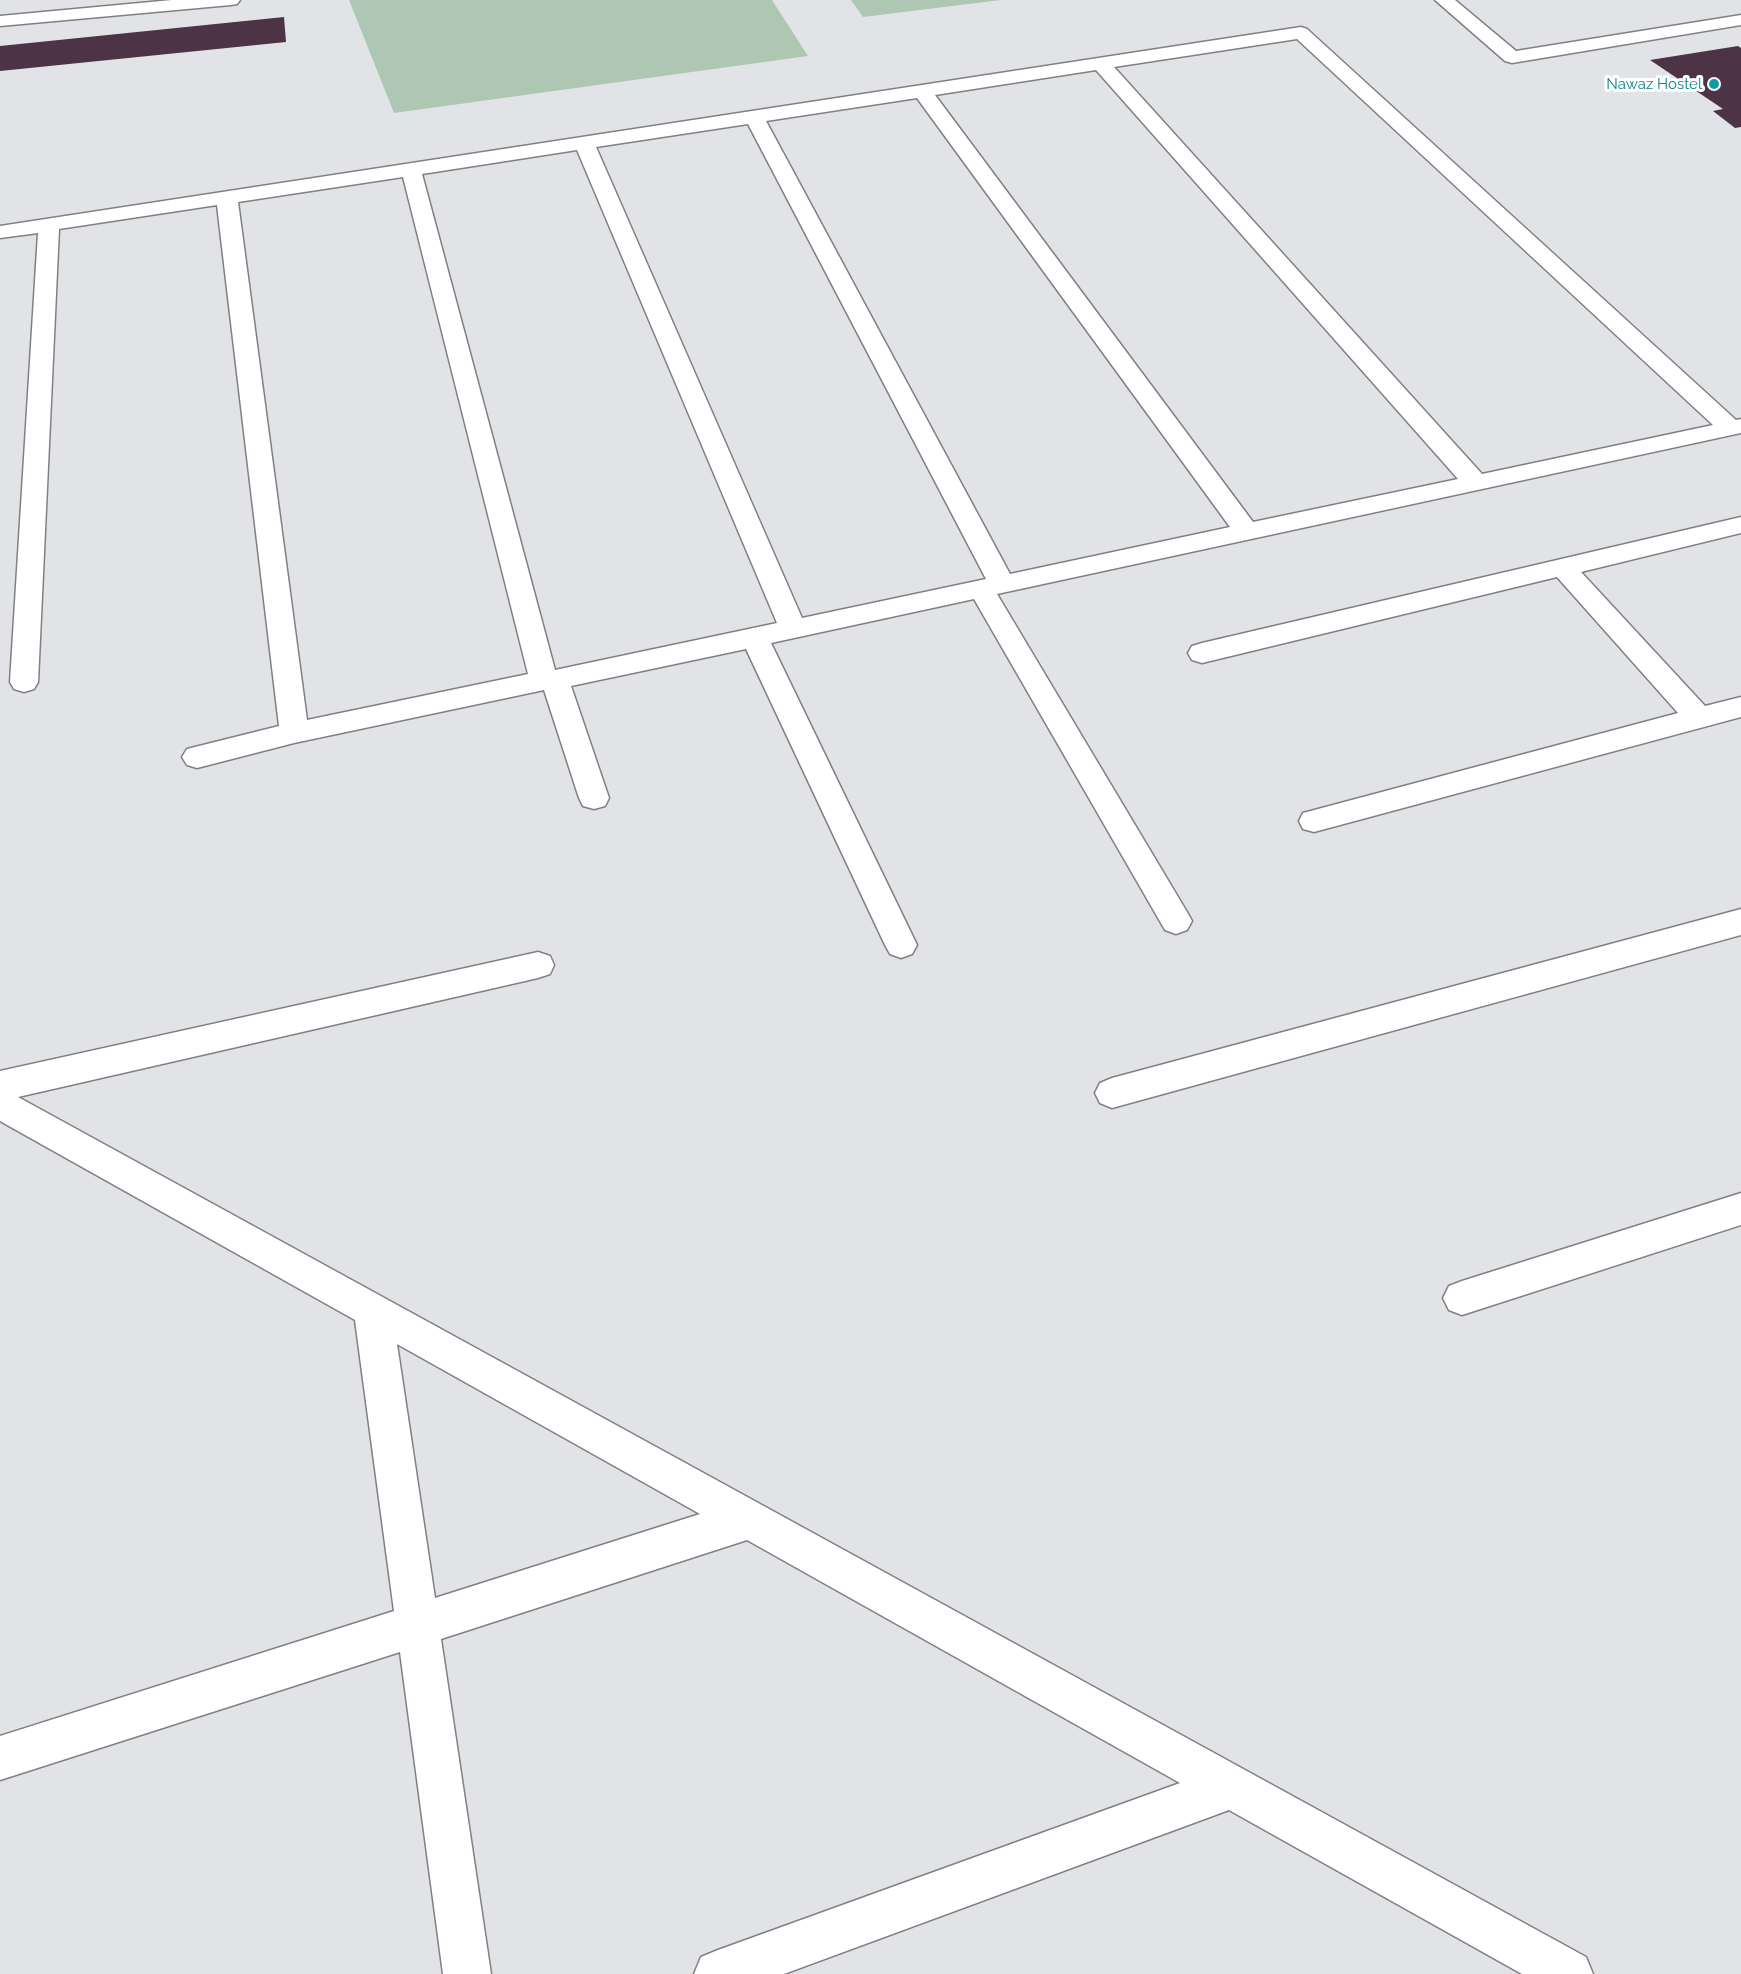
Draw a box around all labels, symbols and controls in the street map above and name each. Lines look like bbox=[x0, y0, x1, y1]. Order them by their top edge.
place label: Nawaz Hostel bbox=[1606, 75, 1702, 93]
marker: Nawaz Hostel bbox=[1707, 77, 1721, 91]

